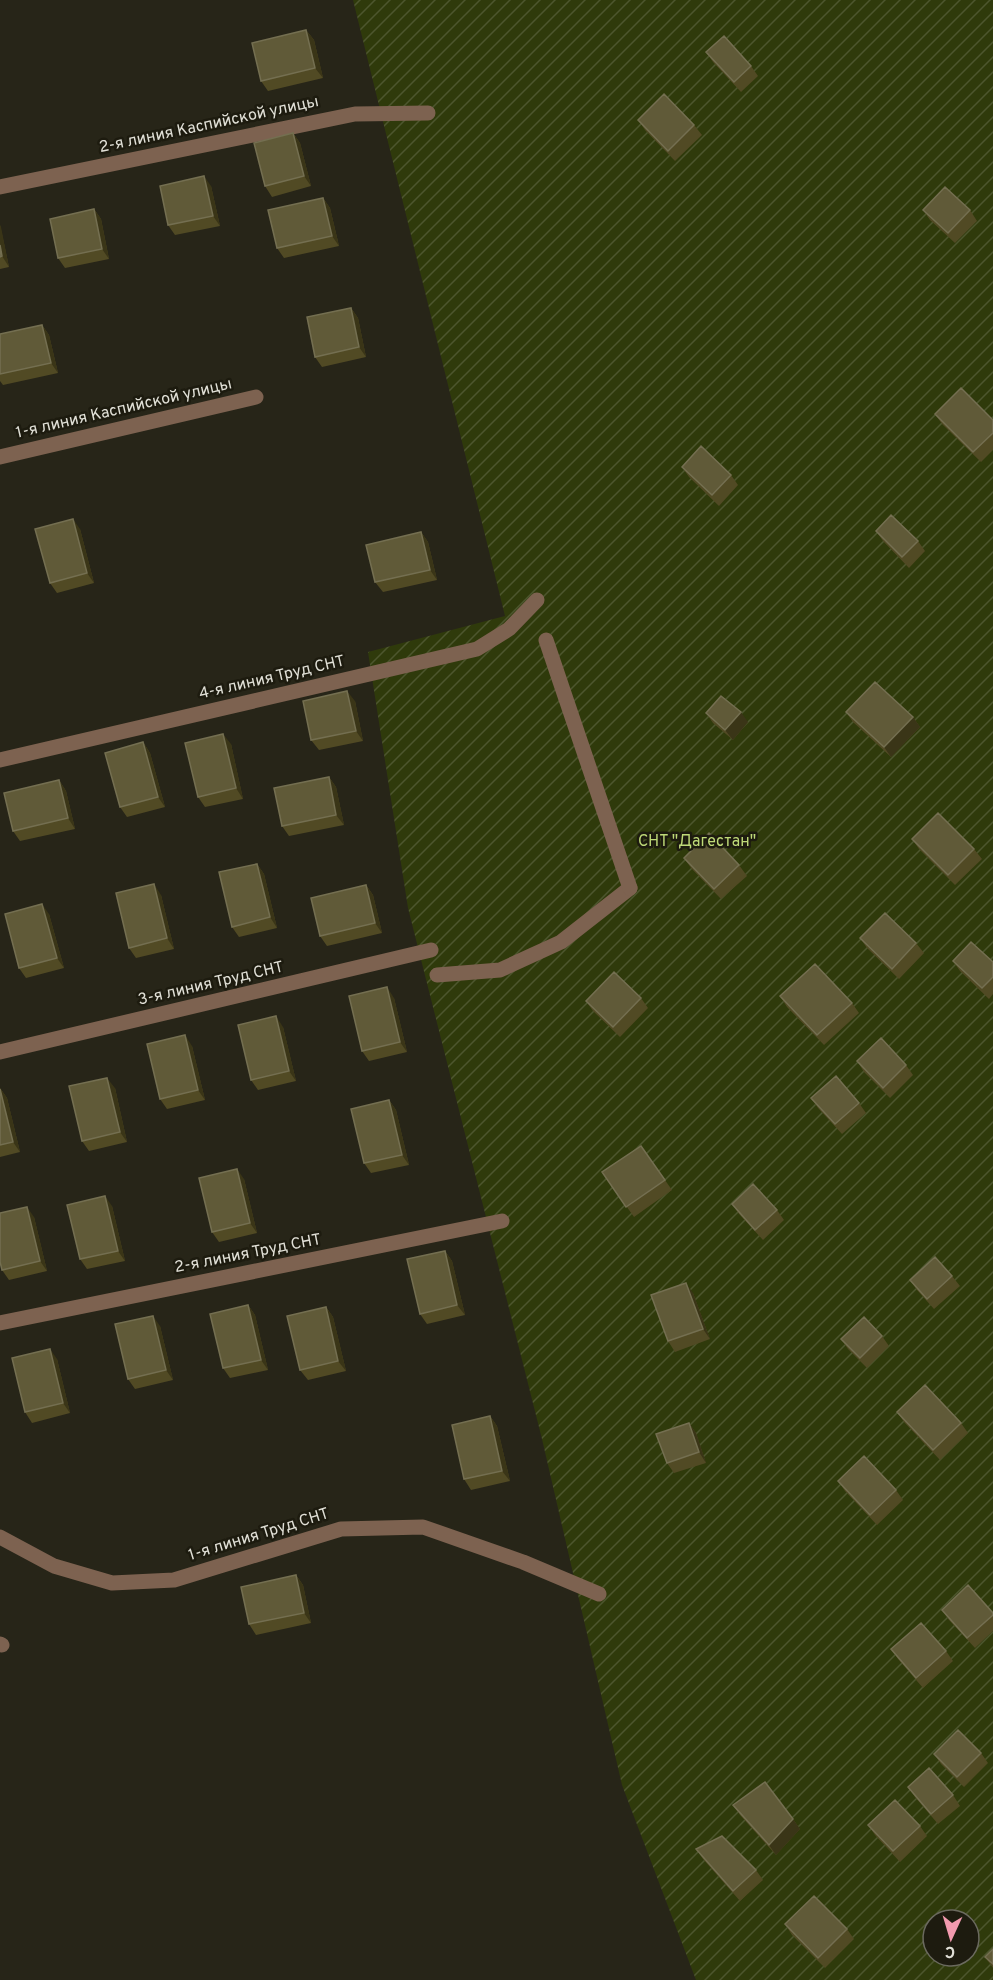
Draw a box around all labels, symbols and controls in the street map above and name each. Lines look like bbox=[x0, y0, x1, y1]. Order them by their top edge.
street label: 2-я линия Каспийской улицы bbox=[97, 92, 321, 158]
street label: 1-я линия Каспийской улицы bbox=[14, 374, 234, 444]
street label: 4-я линия Труд СНТ bbox=[197, 651, 347, 705]
park label: СНТ "Дагестан" bbox=[638, 832, 756, 852]
street label: 3-я линия Труд СНТ bbox=[136, 958, 286, 1010]
street label: 2-я линия Труд СНТ bbox=[173, 1230, 323, 1278]
street label: 1-я линия Труд СНТ bbox=[186, 1504, 332, 1566]
north arrow bbox=[921, 1908, 981, 1968]
text: С bbox=[944, 1941, 956, 1961]

